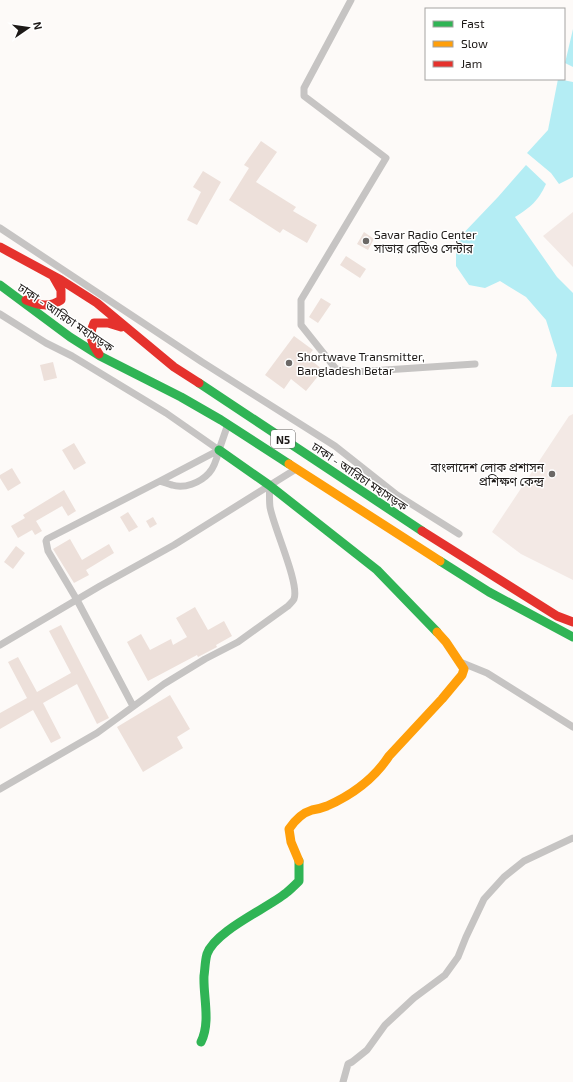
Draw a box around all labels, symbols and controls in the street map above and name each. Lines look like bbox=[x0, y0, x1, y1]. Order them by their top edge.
north arrow bbox=[8, 8, 48, 48]
legend bbox=[425, 8, 565, 80]
text: Fast bbox=[461, 16, 485, 30]
text: N bbox=[31, 20, 45, 31]
text: Slow bbox=[461, 36, 488, 50]
text: Jam bbox=[461, 56, 482, 70]
place label: Savar Radio Center সাভার রেডিও সেন্টার bbox=[373, 227, 477, 255]
marker: Savar Radio Center সাভার রেডিও সেন্টার bbox=[361, 236, 371, 246]
street label: ঢাকা - আরিচা মহাসড়ক bbox=[14, 279, 117, 355]
place label: Shortwave Transmitter, Bangladesh Betar bbox=[297, 349, 425, 377]
marker: Shortwave Transmitter, Bangladesh Betar bbox=[284, 358, 294, 368]
road number: N5 bbox=[271, 430, 295, 448]
street label: ঢাকা - আরিচা মহাসড়ক bbox=[308, 438, 411, 514]
place label: বাংলাদেশ লোক প্রশাসন প্রশিক্ষণ কেন্দ্র bbox=[430, 460, 545, 488]
marker: বাংলাদেশ লোক প্রশাসন প্রশিক্ষণ কেন্দ্র bbox=[547, 469, 557, 479]

